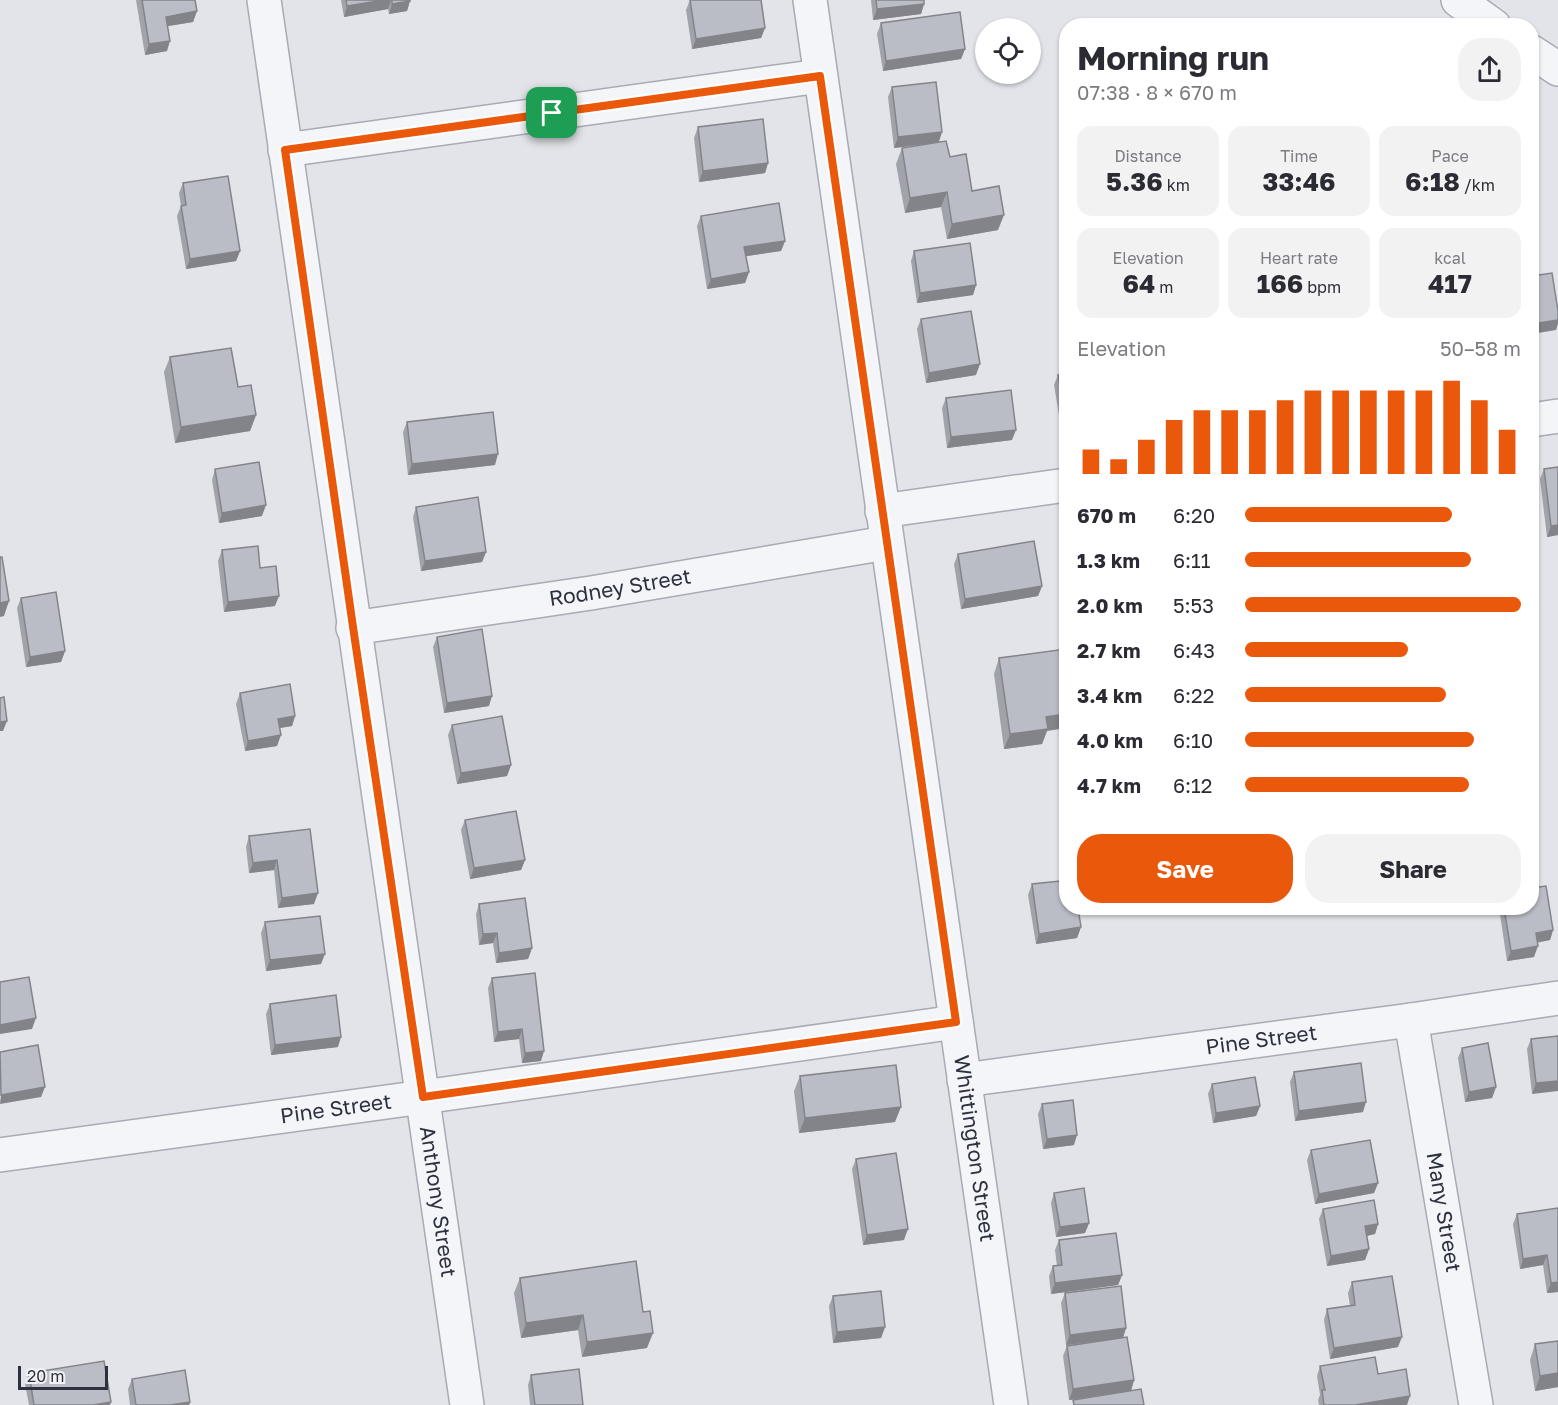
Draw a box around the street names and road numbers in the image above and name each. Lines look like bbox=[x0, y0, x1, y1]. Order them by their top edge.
street label: Rodney Street bbox=[547, 562, 693, 611]
street label: Pine Street bbox=[1204, 1019, 1318, 1059]
street label: Whittington Street bbox=[949, 1053, 1001, 1243]
street label: Pine Street bbox=[278, 1087, 393, 1128]
street label: Anthony Street bbox=[415, 1124, 462, 1279]
street label: Many Street bbox=[1422, 1150, 1467, 1274]

